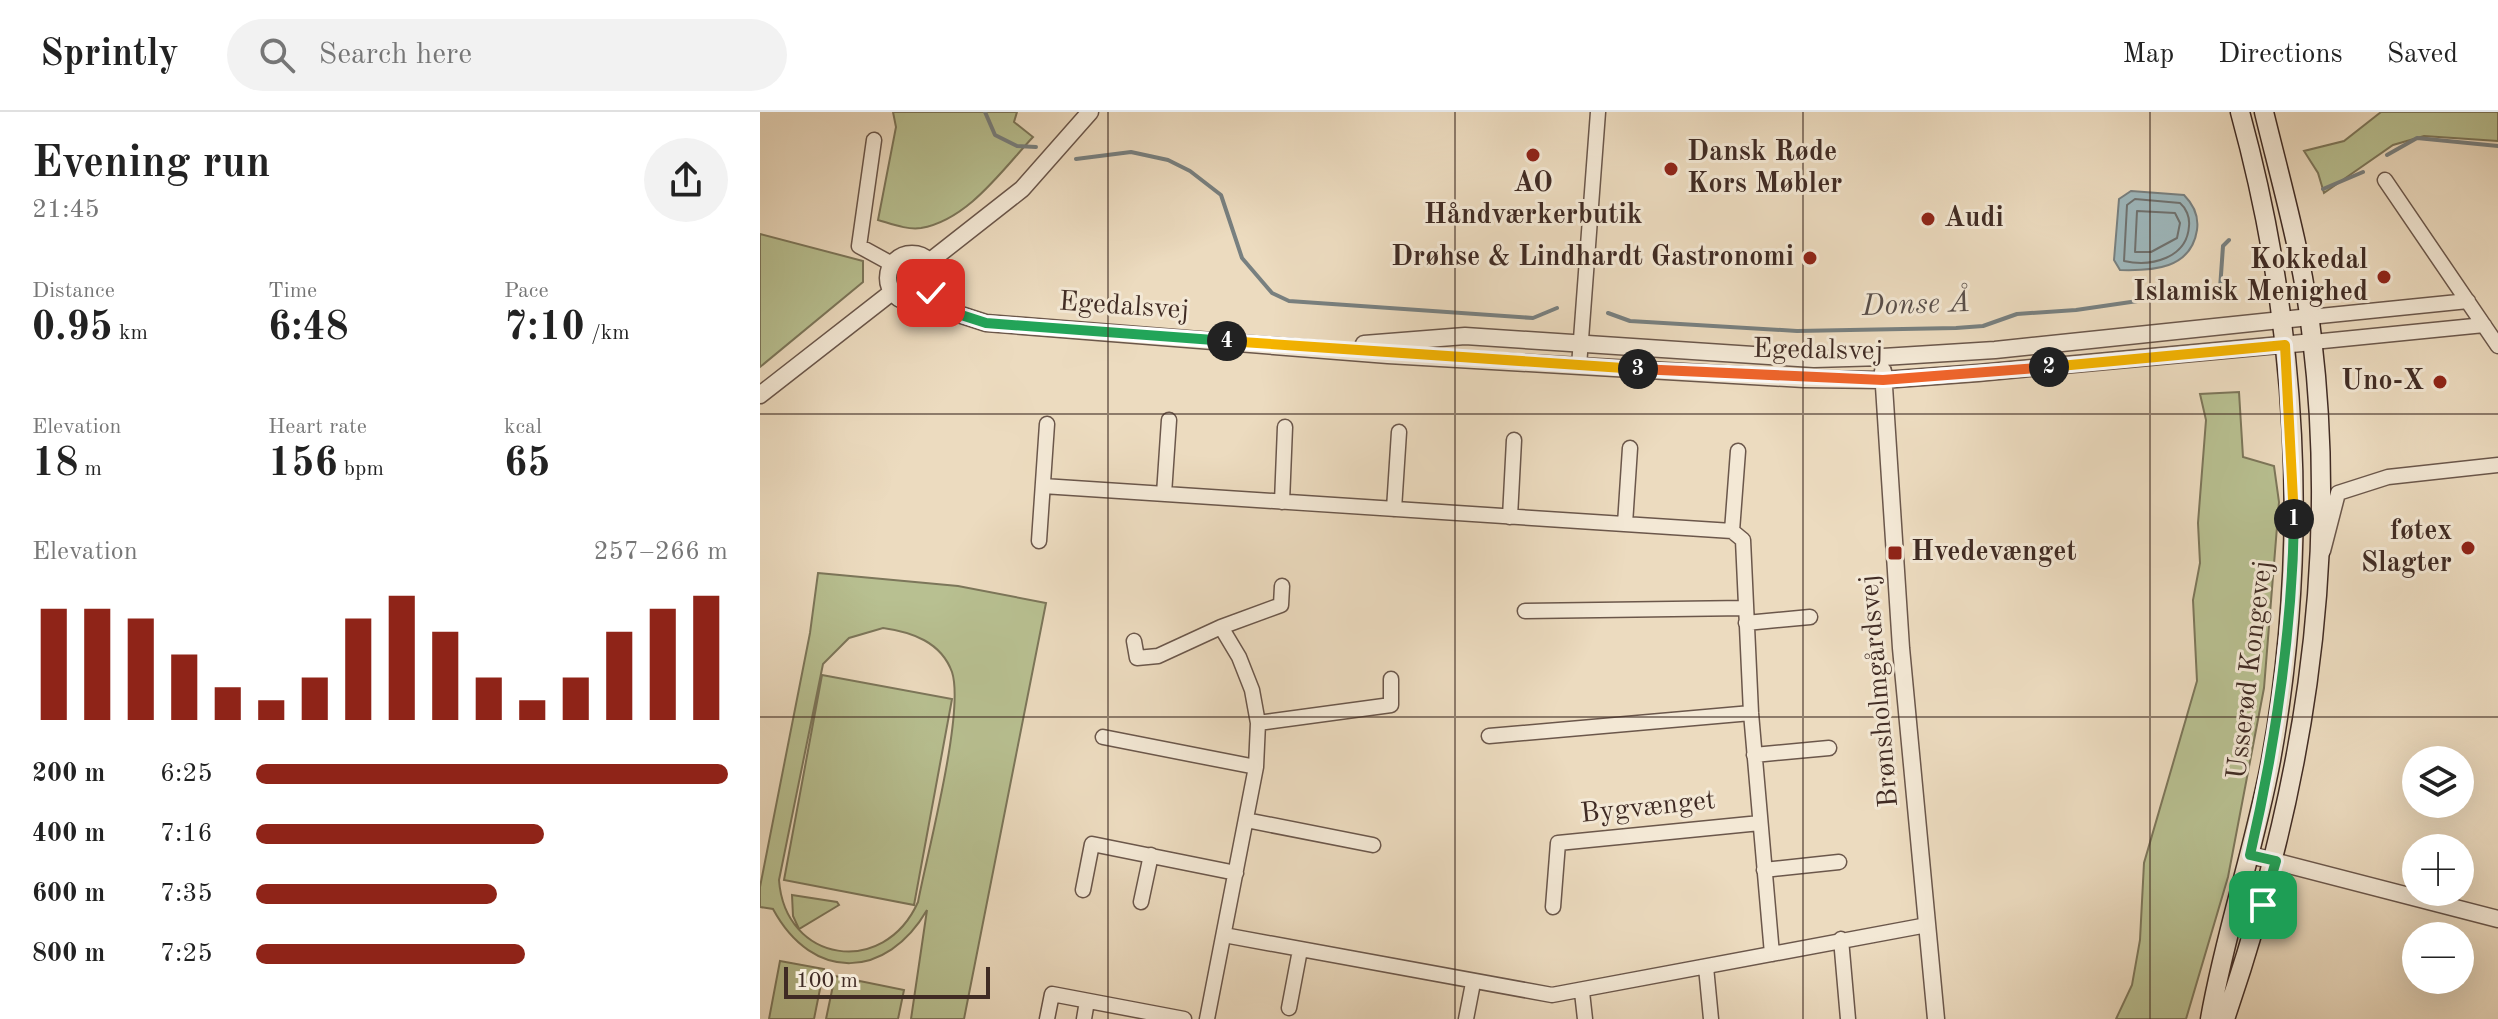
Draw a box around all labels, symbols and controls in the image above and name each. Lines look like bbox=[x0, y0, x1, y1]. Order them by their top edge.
search box bbox=[227, 19, 787, 91]
icon: search bbox=[255, 33, 299, 77]
text: Sprintly bbox=[40, 36, 179, 74]
text: Search here bbox=[319, 40, 472, 70]
text: Map bbox=[2122, 41, 2174, 69]
text: Directions bbox=[2218, 41, 2343, 69]
text: Saved bbox=[2387, 41, 2458, 69]
button: share bbox=[644, 138, 728, 222]
place label: Dansk Røde Kors Møbler bbox=[1687, 139, 1843, 199]
text: Evening run bbox=[32, 142, 270, 186]
marker: AO Håndværkerbutik bbox=[1524, 146, 1542, 164]
marker: Dansk Røde Kors Møbler bbox=[1662, 160, 1680, 178]
place label: AO Håndværkerbutik bbox=[1424, 170, 1643, 230]
text: 21:45 bbox=[32, 197, 100, 223]
place label: Audi bbox=[1944, 205, 2004, 233]
marker: Audi bbox=[1919, 210, 1937, 228]
place label: Drøhse & Lindhardt Gastronomi bbox=[1391, 244, 1794, 272]
place label: Kokkedal Islamisk Menighed bbox=[2133, 247, 2368, 307]
marker: Drøhse & Lindhardt Gastronomi bbox=[1801, 249, 1819, 267]
pin bbox=[897, 259, 965, 327]
marker: Kokkedal Islamisk Menighed bbox=[2375, 268, 2393, 286]
icon: check bbox=[909, 271, 953, 315]
text: Distance bbox=[32, 280, 115, 302]
text: Time bbox=[268, 280, 317, 302]
text: Pace bbox=[504, 280, 549, 302]
water label: Donse Å bbox=[1860, 282, 1971, 322]
street label: Egedalsvej bbox=[1058, 288, 1190, 326]
text: 0.95 bbox=[32, 309, 113, 349]
text: 6:48 bbox=[268, 309, 349, 349]
text: 7:10 bbox=[504, 309, 585, 349]
pin: 4 bbox=[1207, 321, 1247, 361]
text: km bbox=[113, 322, 148, 344]
text: /km bbox=[585, 322, 630, 344]
text: 4 bbox=[1221, 330, 1233, 352]
street label: Egedalsvej bbox=[1752, 336, 1884, 366]
pin: 2 bbox=[2029, 347, 2069, 387]
pin: 3 bbox=[1618, 349, 1658, 389]
text: 2 bbox=[2043, 356, 2055, 378]
text: 3 bbox=[1632, 358, 1644, 380]
place label: Uno-X bbox=[2341, 368, 2424, 396]
marker: Uno-X bbox=[2431, 373, 2449, 391]
text: Elevation bbox=[32, 416, 122, 438]
text: Heart rate bbox=[268, 416, 367, 438]
text: kcal bbox=[504, 416, 542, 438]
text: 18 bbox=[32, 445, 78, 485]
text: 156 bbox=[268, 445, 338, 485]
text: 65 bbox=[504, 445, 550, 485]
text: m bbox=[78, 458, 102, 480]
text: bpm bbox=[338, 458, 384, 480]
pin: 1 bbox=[2274, 499, 2314, 539]
text: 1 bbox=[2288, 508, 2300, 530]
place label: føtex Slagter bbox=[2361, 518, 2452, 578]
text: Elevation bbox=[32, 539, 138, 565]
text: 257–266 m bbox=[593, 539, 728, 565]
place label: Hvedevænget bbox=[1911, 539, 2077, 567]
marker: føtex Slagter bbox=[2459, 539, 2477, 557]
marker: Hvedevænget bbox=[1886, 544, 1904, 562]
street label: Usserød Kongevej bbox=[2224, 559, 2278, 781]
street label: Brønsholmgårdsvej bbox=[1856, 574, 1904, 808]
map controls bbox=[2402, 746, 2474, 994]
button: layers bbox=[2402, 746, 2474, 818]
text: 200 m bbox=[32, 761, 105, 787]
text: 6:25 bbox=[160, 761, 213, 787]
street label: Bygvænget bbox=[1579, 787, 1717, 829]
text: 400 m bbox=[32, 821, 105, 847]
text: 7:16 bbox=[160, 821, 213, 847]
button: + bbox=[2402, 834, 2474, 906]
pin bbox=[2229, 871, 2297, 939]
text: 600 m bbox=[32, 881, 105, 907]
text: 7:35 bbox=[160, 881, 213, 907]
icon: arrive bbox=[2241, 883, 2285, 927]
button: − bbox=[2402, 922, 2474, 994]
text: 800 m bbox=[32, 941, 105, 967]
text: 7:25 bbox=[160, 941, 213, 967]
scale bar bbox=[784, 963, 990, 999]
text: 100 m bbox=[796, 970, 858, 992]

